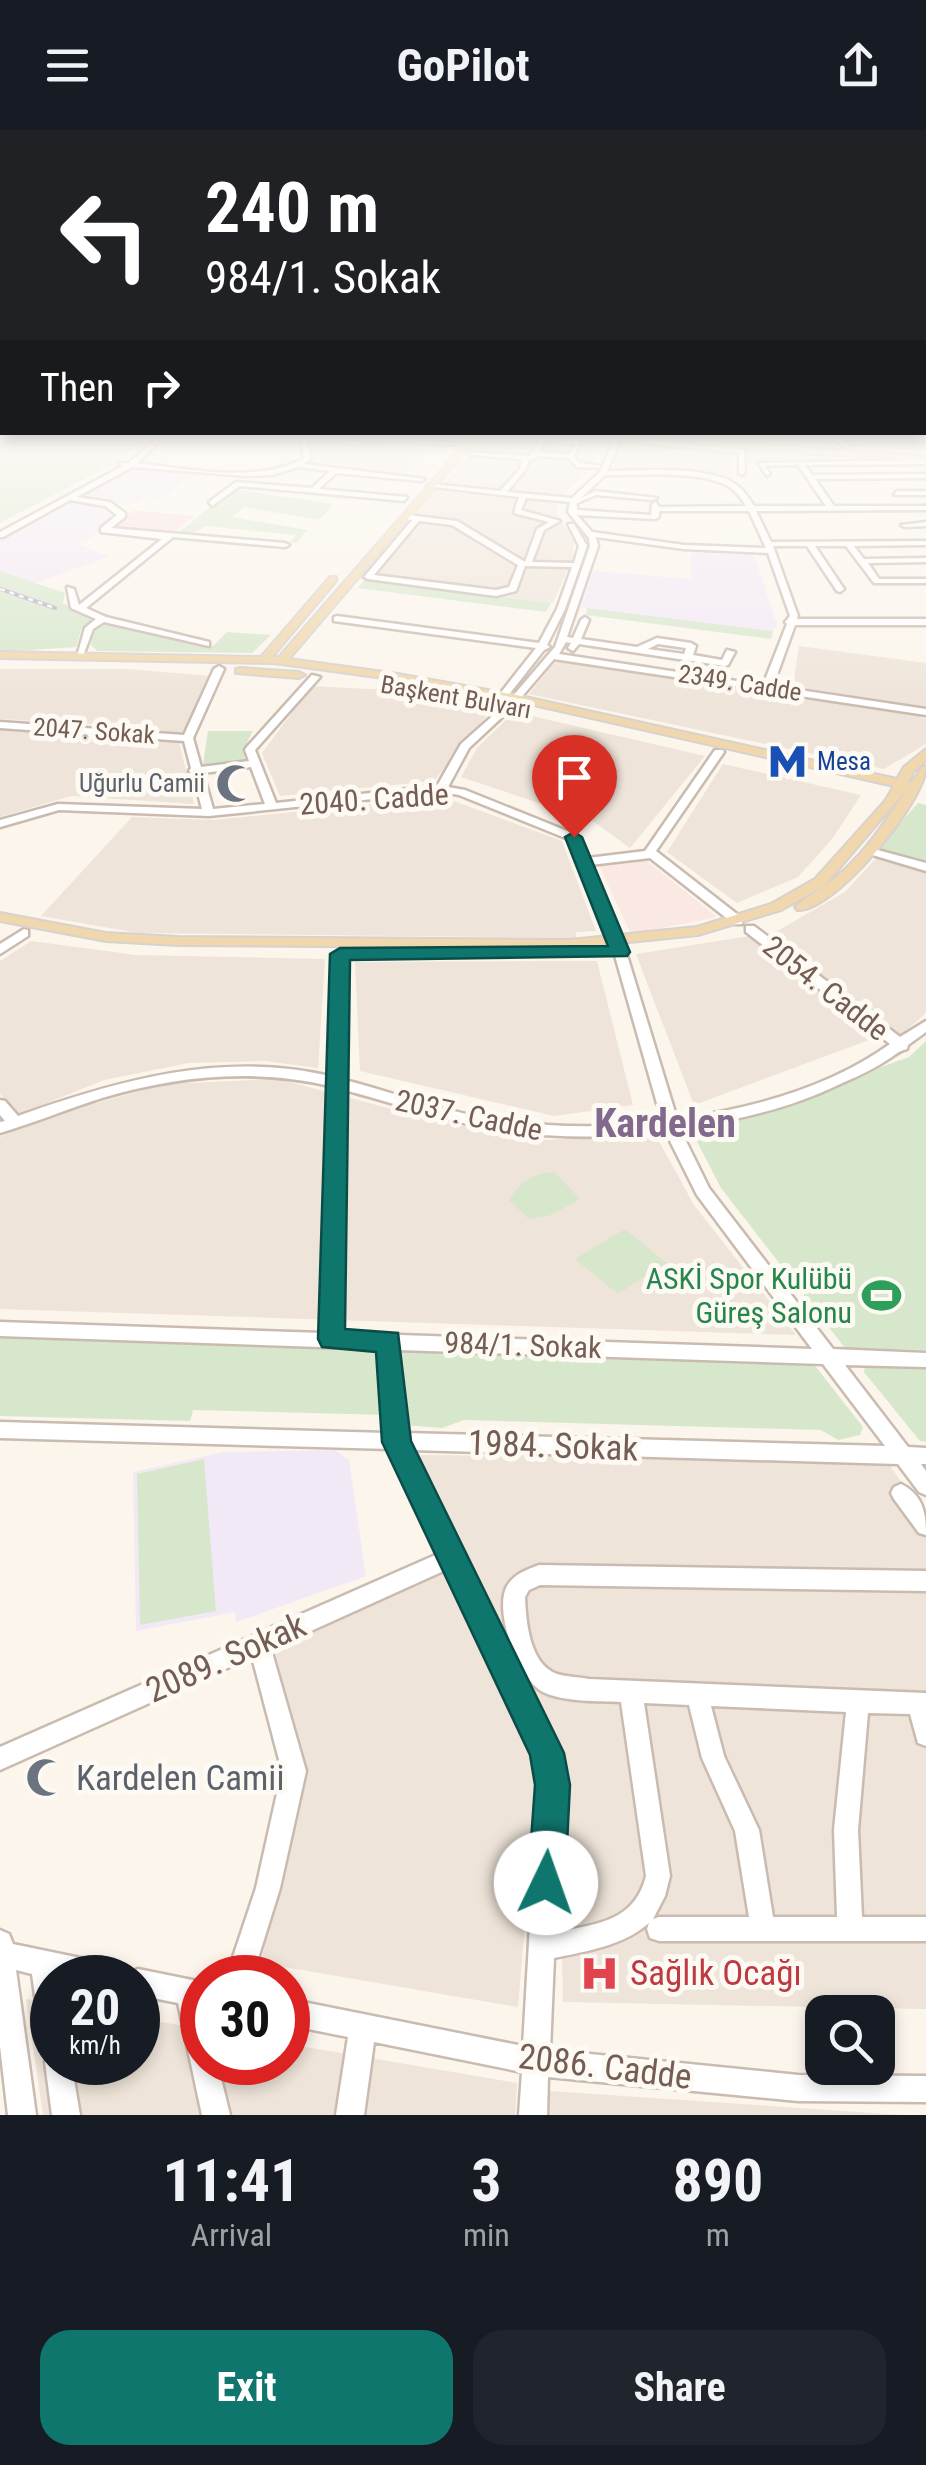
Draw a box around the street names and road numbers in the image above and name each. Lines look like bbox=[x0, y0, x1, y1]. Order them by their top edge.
street label: 2349. Cadde bbox=[676, 659, 804, 707]
street label: Başkent Bulvarı bbox=[378, 669, 534, 725]
street label: 2047. Sokak bbox=[32, 712, 156, 750]
street label: 2040. Cadde bbox=[298, 776, 450, 822]
street label: 2054. Cadde bbox=[756, 928, 896, 1048]
street label: 2037. Cadde bbox=[392, 1082, 546, 1148]
street label: 984/1. Sokak bbox=[444, 1325, 603, 1365]
street label: 1984. Sokak bbox=[467, 1423, 639, 1469]
street label: 2089. Sokak bbox=[140, 1605, 312, 1711]
street label: 2086. Cadde bbox=[516, 2036, 694, 2098]

